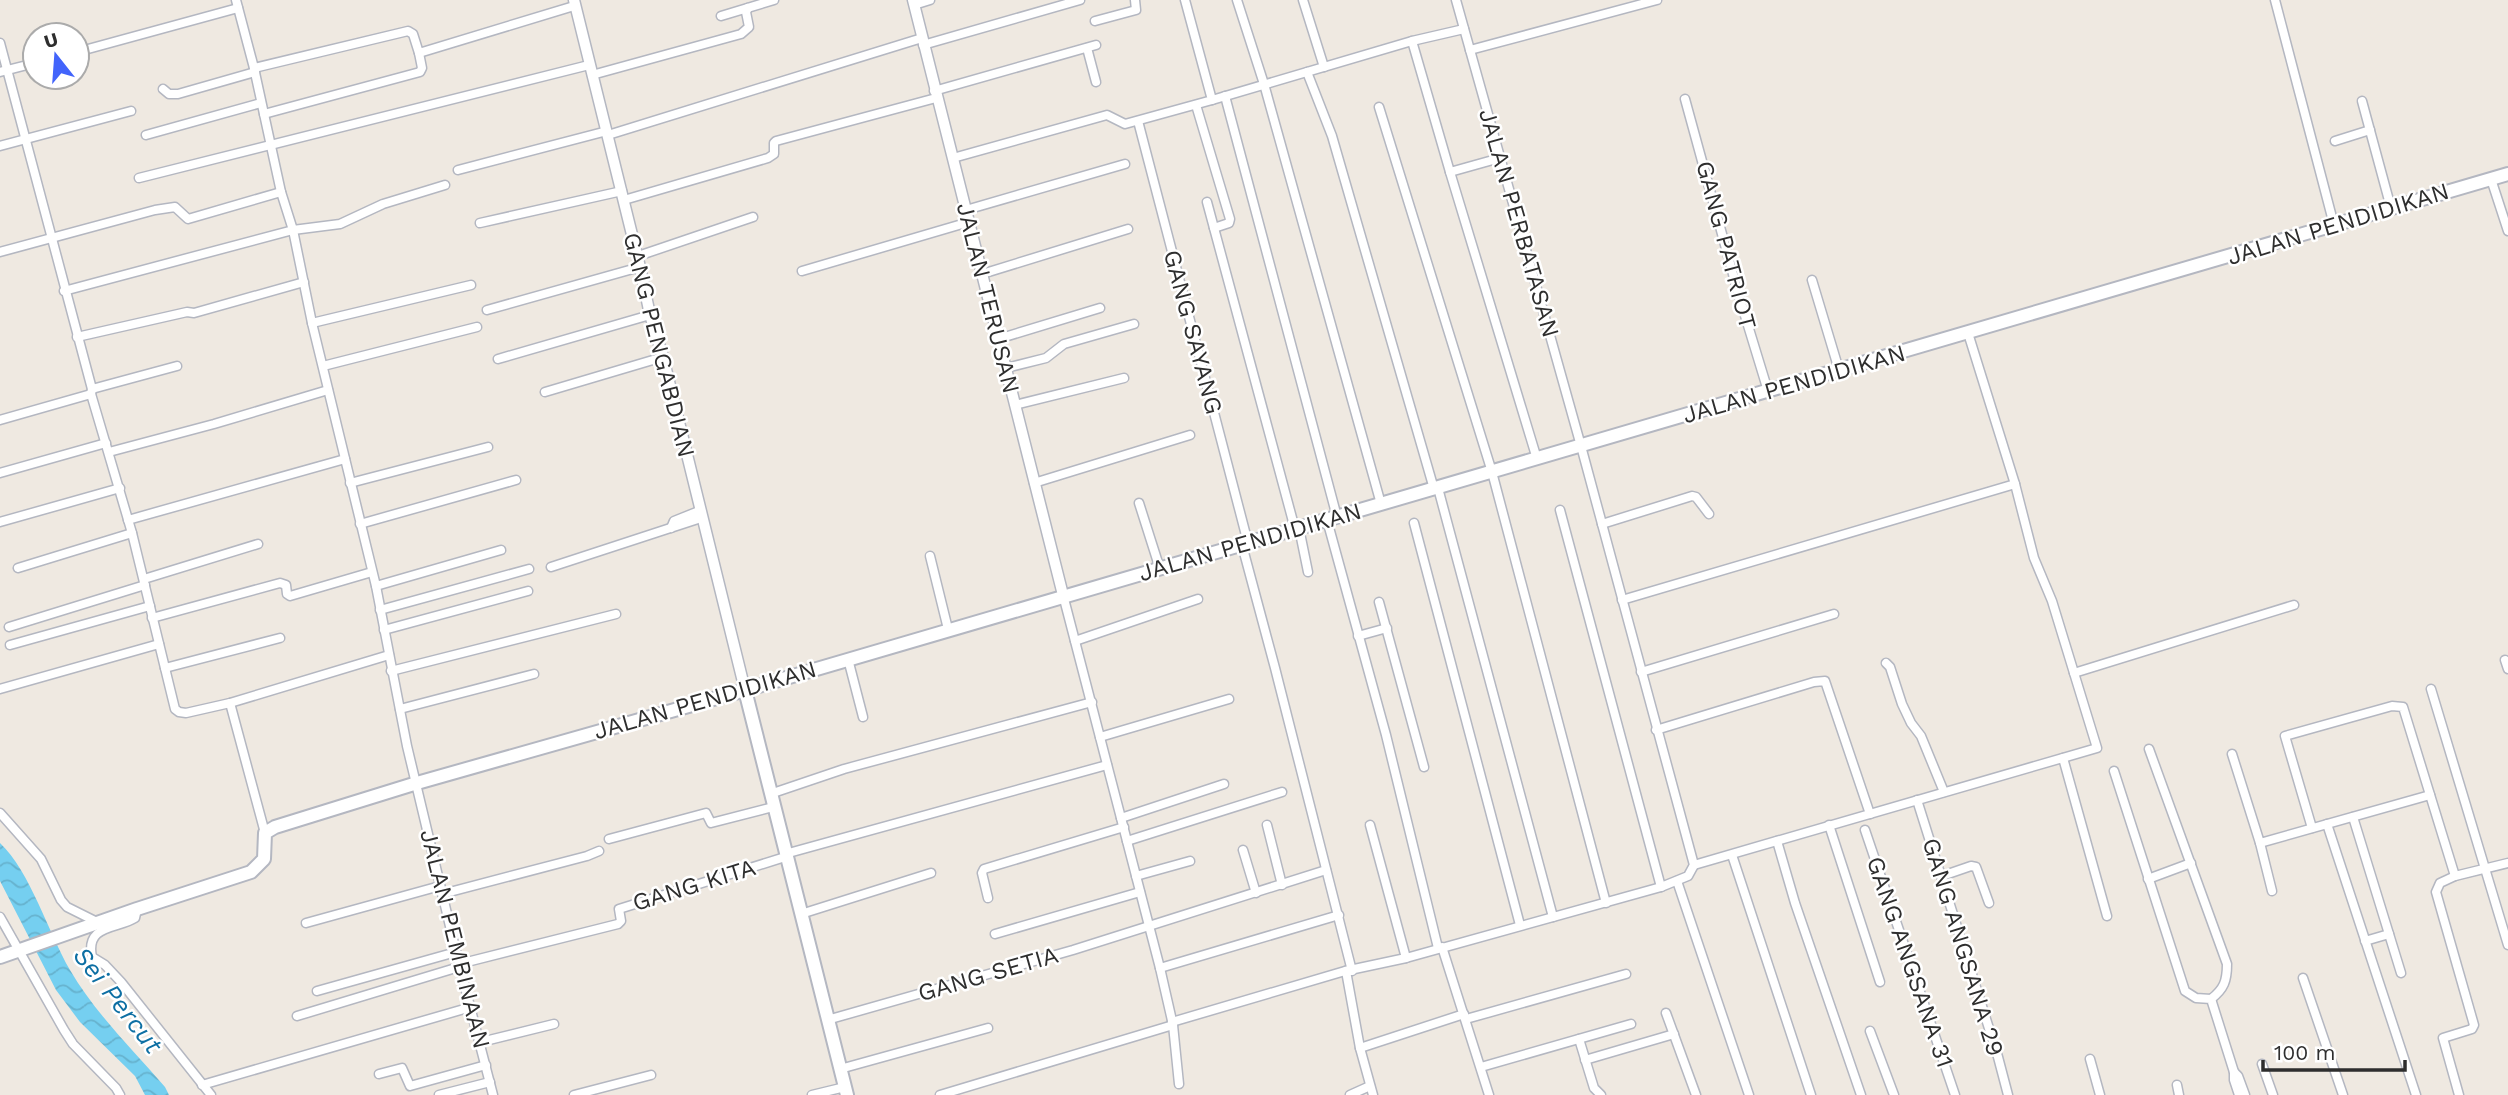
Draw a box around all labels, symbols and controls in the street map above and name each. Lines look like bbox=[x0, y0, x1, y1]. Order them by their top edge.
north arrow bbox=[21, 21, 91, 91]
text: U bbox=[41, 27, 61, 53]
street label: JALAN PERBATASAN bbox=[1473, 105, 1565, 341]
street label: GANG PATRIOT bbox=[1690, 158, 1762, 332]
street label: JALAN PENDIDIKAN bbox=[2224, 177, 2452, 271]
street label: JALAN TERUSAN bbox=[951, 200, 1025, 396]
street label: GANG PENGABDIAN bbox=[618, 230, 700, 460]
street label: GANG SAYANG bbox=[1158, 247, 1228, 417]
street label: JALAN PENDIDIKAN bbox=[1679, 339, 1909, 429]
street label: JALAN PENDIDIKAN bbox=[1135, 497, 1365, 587]
street label: JALAN PENDIDIKAN bbox=[590, 655, 820, 745]
street label: JALAN PEMBINAAN bbox=[414, 826, 496, 1052]
street label: GANG ANGSANA 29 bbox=[1916, 834, 2010, 1060]
street label: GANG KITA bbox=[629, 853, 759, 917]
street label: GANG ANGSANA 31 bbox=[1861, 853, 1959, 1071]
water label: Sei Percut bbox=[67, 941, 169, 1060]
street label: GANG SETIA bbox=[915, 941, 1061, 1007]
scale bar bbox=[2263, 1028, 2405, 1072]
text: 100 m bbox=[2274, 1040, 2336, 1065]

